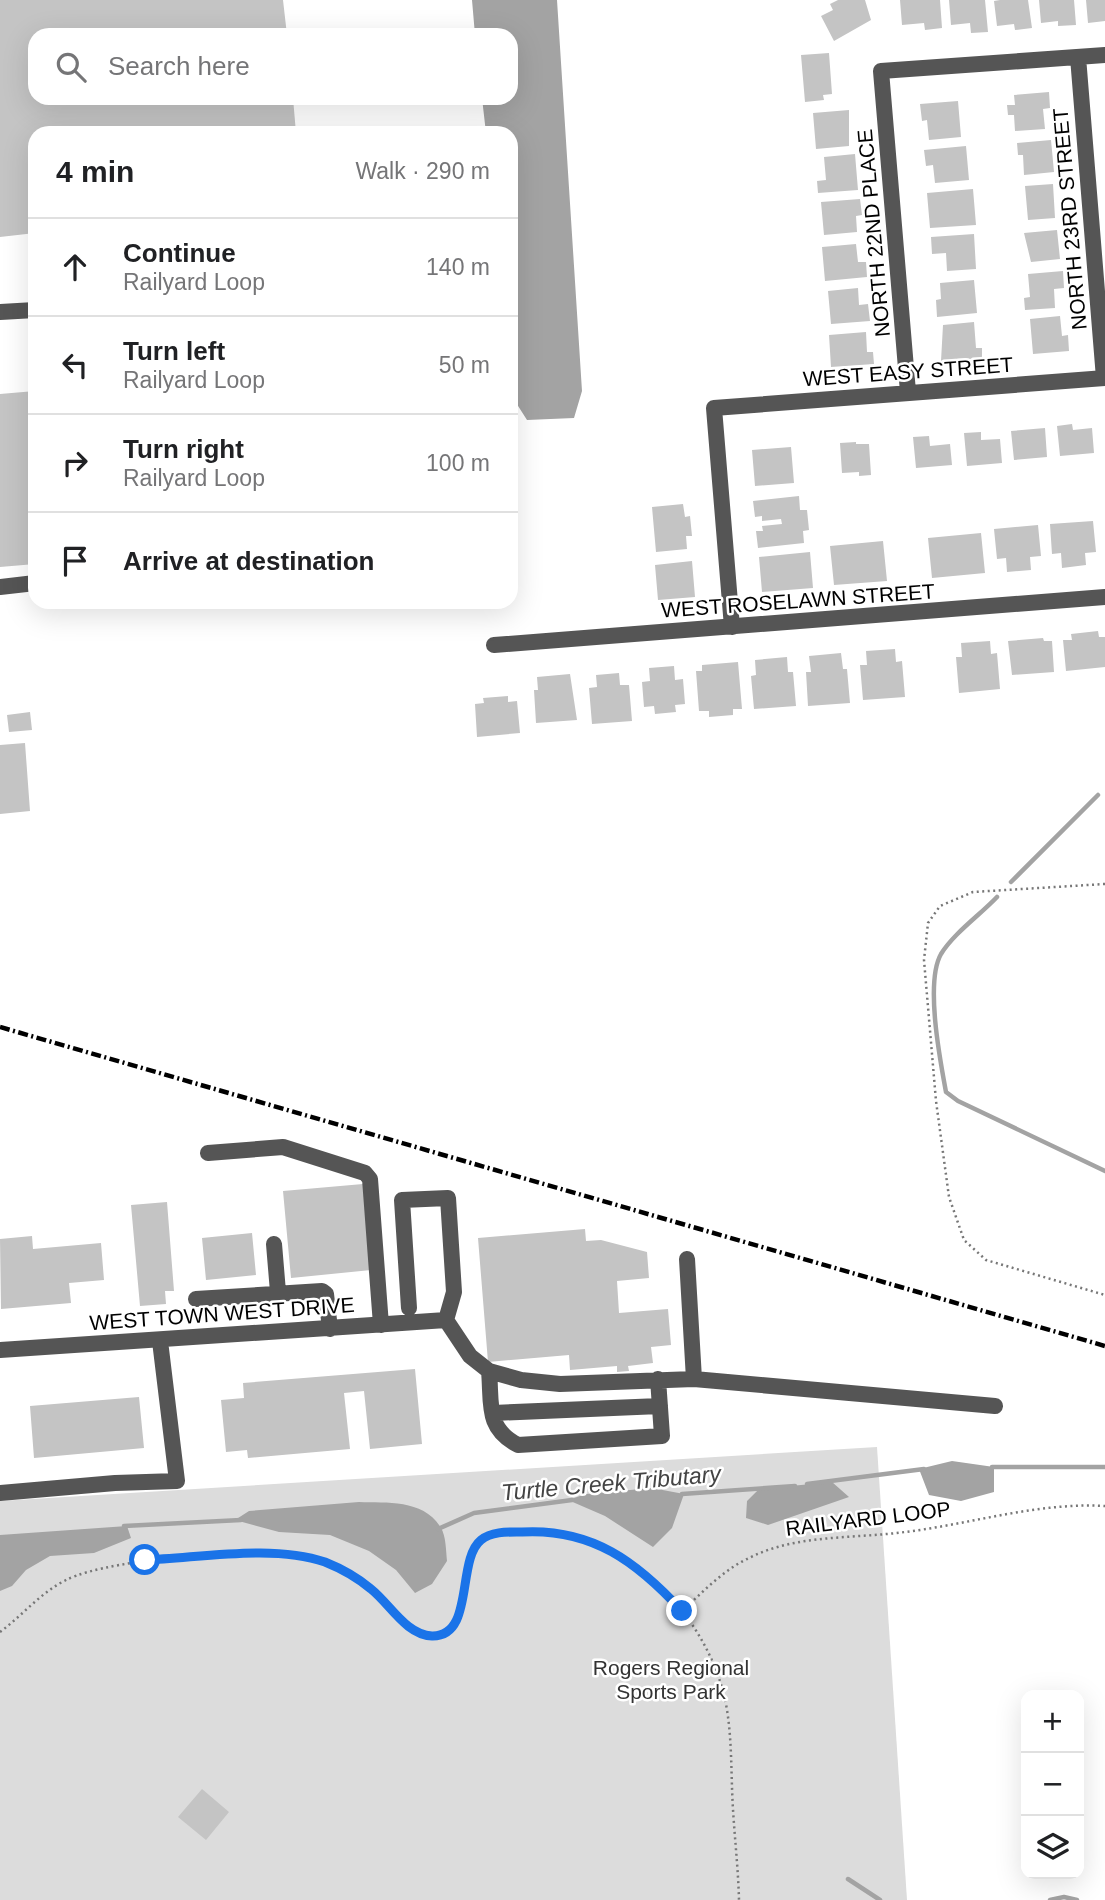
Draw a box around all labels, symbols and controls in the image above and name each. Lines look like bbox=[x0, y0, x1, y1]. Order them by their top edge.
search box bbox=[28, 28, 518, 105]
icon: search bbox=[52, 48, 90, 86]
text: Search here bbox=[108, 51, 250, 81]
street label: NORTH 23RD STREET bbox=[1048, 107, 1091, 331]
street label: NORTH 22ND PLACE bbox=[853, 128, 894, 338]
text: 4 min bbox=[56, 155, 134, 188]
text: Walk · 290 m bbox=[355, 158, 490, 184]
text: Continue bbox=[123, 238, 236, 268]
icon: ahead bbox=[56, 248, 94, 286]
text: 140 m bbox=[426, 254, 490, 280]
text: Railyard Loop bbox=[123, 269, 265, 295]
text: Turn left bbox=[123, 336, 225, 366]
icon: left bbox=[56, 346, 94, 384]
text: 50 m bbox=[439, 352, 490, 378]
street label: WEST EASY STREET bbox=[802, 353, 1014, 390]
text: Railyard Loop bbox=[123, 367, 265, 393]
text: Turn right bbox=[123, 434, 244, 464]
icon: right bbox=[56, 444, 94, 482]
text: 100 m bbox=[426, 450, 490, 476]
text: Railyard Loop bbox=[123, 465, 265, 491]
icon: arrive bbox=[56, 542, 94, 580]
text: Arrive at destination bbox=[123, 546, 374, 576]
street label: WEST ROSELAWN STREET bbox=[660, 579, 936, 622]
street label: WEST TOWN WEST DRIVE bbox=[89, 1293, 355, 1334]
water label: Turtle Creek Tributary bbox=[500, 1460, 723, 1506]
street label: RAILYARD LOOP bbox=[784, 1497, 952, 1540]
route start bbox=[129, 1544, 160, 1575]
route end bbox=[666, 1595, 697, 1626]
park label: Rogers Regional Sports Park bbox=[593, 1656, 749, 1703]
map controls bbox=[1021, 1690, 1084, 1879]
button: + bbox=[1021, 1690, 1084, 1753]
button: − bbox=[1021, 1753, 1084, 1816]
button: layers bbox=[1021, 1816, 1084, 1879]

